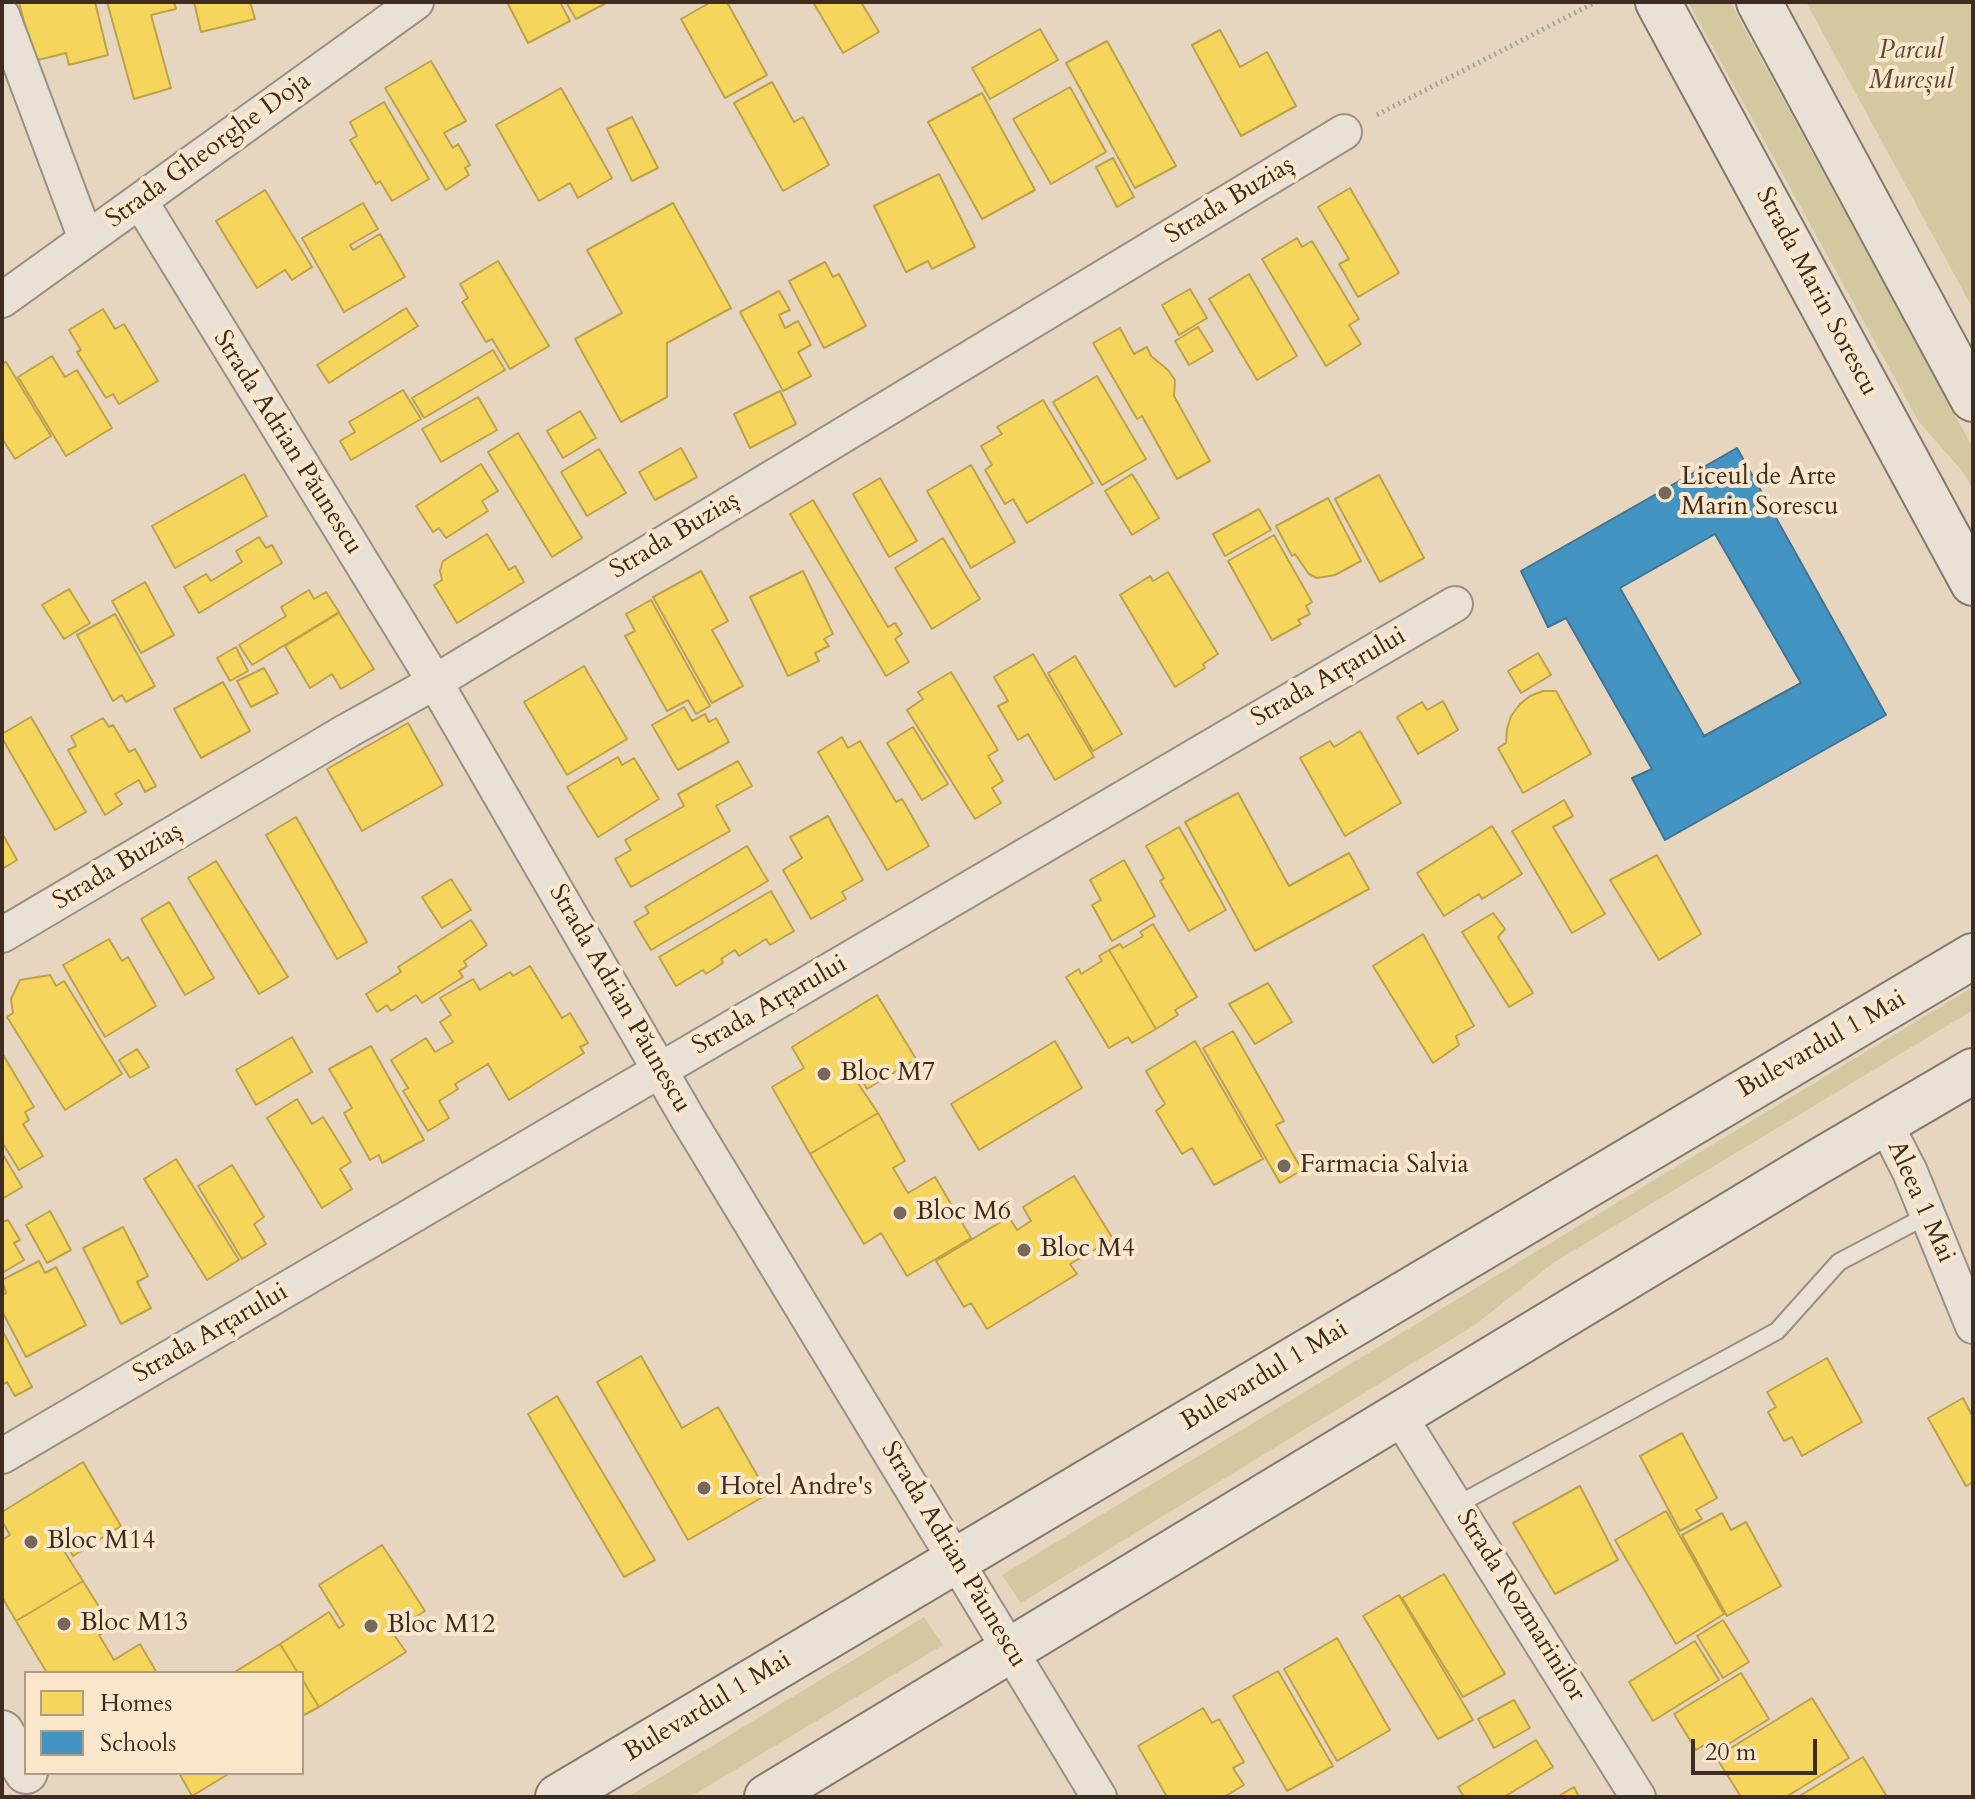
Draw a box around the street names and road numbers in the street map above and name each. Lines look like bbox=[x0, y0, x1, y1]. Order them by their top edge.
street label: Strada Gheorghe Doja bbox=[100, 66, 318, 236]
street label: Strada Buziaș bbox=[1160, 150, 1300, 252]
street label: Strada Marin Sorescu bbox=[1748, 182, 1884, 402]
street label: Strada Adrian Păunescu bbox=[205, 325, 369, 561]
street label: Strada Buziaș bbox=[605, 485, 745, 587]
street label: Strada Arțarului bbox=[1246, 621, 1412, 735]
street label: Strada Buziaș bbox=[48, 816, 188, 918]
street label: Strada Adrian Păunescu bbox=[541, 879, 697, 1119]
street label: Strada Arțarului bbox=[687, 949, 853, 1063]
street label: Bulevardul 1 Mai bbox=[1732, 984, 1912, 1106]
street label: Aleea 1 Mai bbox=[1879, 1136, 1961, 1268]
street label: Strada Arțarului bbox=[128, 1277, 294, 1391]
street label: Bulevardul 1 Mai bbox=[1176, 1314, 1354, 1438]
street label: Strada Adrian Păunescu bbox=[873, 1436, 1033, 1674]
street label: Strada Rozmarinilor bbox=[1448, 1504, 1592, 1708]
street label: Bulevardul 1 Mai bbox=[619, 1645, 797, 1769]

